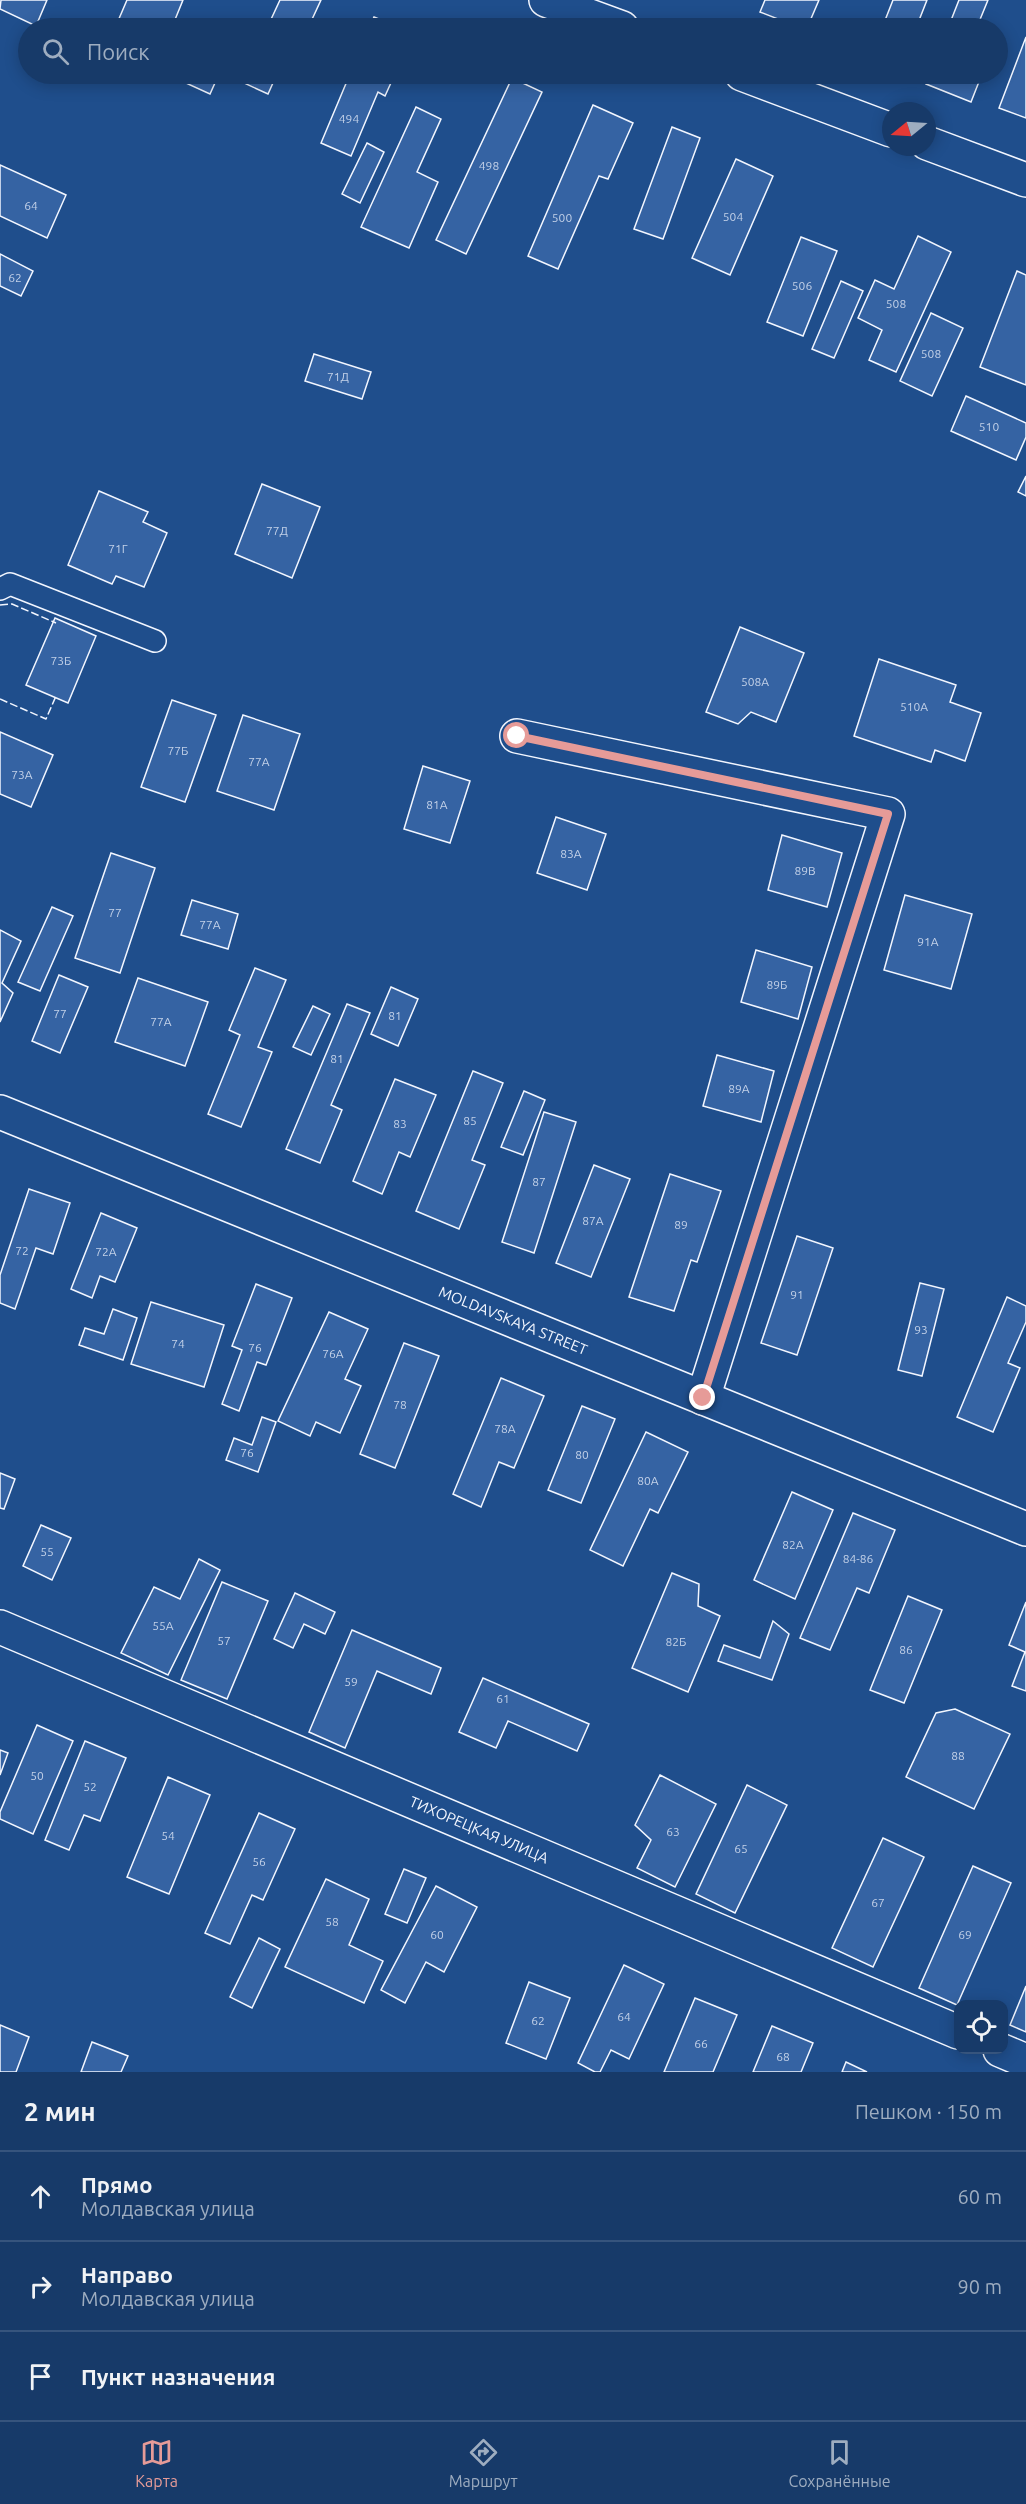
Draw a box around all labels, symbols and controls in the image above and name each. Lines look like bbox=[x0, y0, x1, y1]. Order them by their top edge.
search box bbox=[18, 18, 1008, 84]
icon: search bbox=[39, 35, 72, 68]
text: Поиск bbox=[87, 39, 150, 64]
north arrow bbox=[882, 102, 936, 156]
house number: 494 bbox=[339, 112, 359, 125]
house number: 498 bbox=[479, 159, 499, 172]
house number: 64 bbox=[24, 199, 38, 212]
house number: 504 bbox=[723, 210, 743, 223]
house number: 500 bbox=[552, 211, 572, 224]
house number: 62 bbox=[8, 271, 22, 284]
house number: 506 bbox=[792, 279, 812, 292]
house number: 508 bbox=[886, 297, 906, 310]
house number: 508 bbox=[921, 347, 941, 360]
house number: 71Д bbox=[327, 370, 349, 383]
house number: 510 bbox=[979, 420, 999, 433]
house number: 77Д bbox=[266, 524, 288, 537]
house number: 71Г bbox=[108, 542, 128, 555]
house number: 73Б bbox=[51, 654, 71, 667]
house number: 508А bbox=[741, 675, 769, 688]
house number: 510А bbox=[900, 700, 928, 713]
route start bbox=[503, 722, 529, 748]
house number: 77Б bbox=[168, 744, 188, 757]
house number: 77А bbox=[248, 755, 270, 768]
house number: 73А bbox=[11, 768, 33, 781]
house number: 81А bbox=[426, 798, 448, 811]
house number: 83А bbox=[560, 847, 582, 860]
house number: 89В bbox=[794, 864, 816, 877]
house number: 77 bbox=[108, 906, 122, 919]
house number: 77А bbox=[199, 918, 221, 931]
house number: 91А bbox=[917, 935, 939, 948]
house number: 89Б bbox=[767, 978, 787, 991]
house number: 77 bbox=[53, 1007, 67, 1020]
house number: 81 bbox=[388, 1009, 402, 1022]
house number: 77А bbox=[150, 1015, 172, 1028]
house number: 81 bbox=[330, 1052, 344, 1065]
house number: 89А bbox=[728, 1082, 750, 1095]
house number: 85 bbox=[463, 1114, 477, 1127]
house number: 83 bbox=[393, 1117, 407, 1130]
house number: 87 bbox=[532, 1175, 546, 1188]
house number: 87А bbox=[582, 1214, 604, 1227]
house number: 89 bbox=[674, 1218, 688, 1231]
house number: 72 bbox=[15, 1244, 29, 1257]
house number: 72А bbox=[95, 1245, 117, 1258]
street label: MOLDAVSKAYA STREET bbox=[436, 1283, 591, 1358]
house number: 91 bbox=[790, 1288, 804, 1301]
house number: 93 bbox=[914, 1323, 928, 1336]
house number: 74 bbox=[171, 1337, 185, 1350]
house number: 76 bbox=[248, 1341, 262, 1354]
house number: 76А bbox=[322, 1347, 344, 1360]
route end bbox=[689, 1384, 715, 1410]
house number: 78 bbox=[393, 1398, 407, 1411]
house number: 78А bbox=[494, 1422, 516, 1435]
house number: 76 bbox=[240, 1446, 254, 1459]
house number: 80 bbox=[575, 1448, 589, 1461]
house number: 80А bbox=[637, 1474, 659, 1487]
house number: 82А bbox=[782, 1538, 804, 1551]
house number: 55 bbox=[40, 1545, 54, 1558]
house number: 84-86 bbox=[843, 1552, 873, 1565]
house number: 55А bbox=[152, 1619, 174, 1632]
house number: 57 bbox=[217, 1634, 231, 1647]
house number: 82Б bbox=[666, 1635, 686, 1648]
house number: 86 bbox=[899, 1643, 913, 1656]
house number: 59 bbox=[344, 1675, 358, 1688]
house number: 61 bbox=[496, 1692, 510, 1705]
house number: 88 bbox=[951, 1749, 965, 1762]
house number: 50 bbox=[30, 1769, 44, 1782]
house number: 52 bbox=[83, 1780, 97, 1793]
street label: ТИХОРЕЦКАЯ УЛИЦА bbox=[407, 1793, 552, 1867]
house number: 63 bbox=[666, 1825, 680, 1838]
house number: 54 bbox=[161, 1829, 175, 1842]
house number: 65 bbox=[734, 1842, 748, 1855]
house number: 56 bbox=[252, 1855, 266, 1868]
house number: 67 bbox=[871, 1896, 885, 1909]
house number: 58 bbox=[325, 1915, 339, 1928]
house number: 60 bbox=[430, 1928, 444, 1941]
house number: 69 bbox=[958, 1928, 972, 1941]
map controls bbox=[954, 2000, 1008, 2054]
button: locate bbox=[954, 2000, 1008, 2054]
house number: 64 bbox=[617, 2010, 631, 2023]
house number: 62 bbox=[531, 2014, 545, 2027]
house number: 66 bbox=[694, 2037, 708, 2050]
house number: 68 bbox=[776, 2050, 790, 2063]
text: 2 мин bbox=[24, 2097, 96, 2126]
text: Пешком · 150 m bbox=[855, 2100, 1002, 2123]
text: Прямо bbox=[81, 2172, 152, 2197]
icon: ahead bbox=[24, 2180, 57, 2213]
text: 60 m bbox=[958, 2185, 1002, 2208]
text: Молдавская улица bbox=[81, 2197, 255, 2220]
text: Направо bbox=[81, 2262, 173, 2287]
icon: right bbox=[24, 2270, 57, 2303]
text: 90 m bbox=[958, 2275, 1002, 2298]
text: Молдавская улица bbox=[81, 2287, 255, 2310]
icon: arrive bbox=[24, 2360, 57, 2393]
text: Пункт назначения bbox=[81, 2364, 275, 2389]
tab: Карта bbox=[135, 2436, 178, 2490]
tab: Маршрут bbox=[449, 2436, 518, 2490]
tab: Сохранённые bbox=[788, 2436, 891, 2490]

